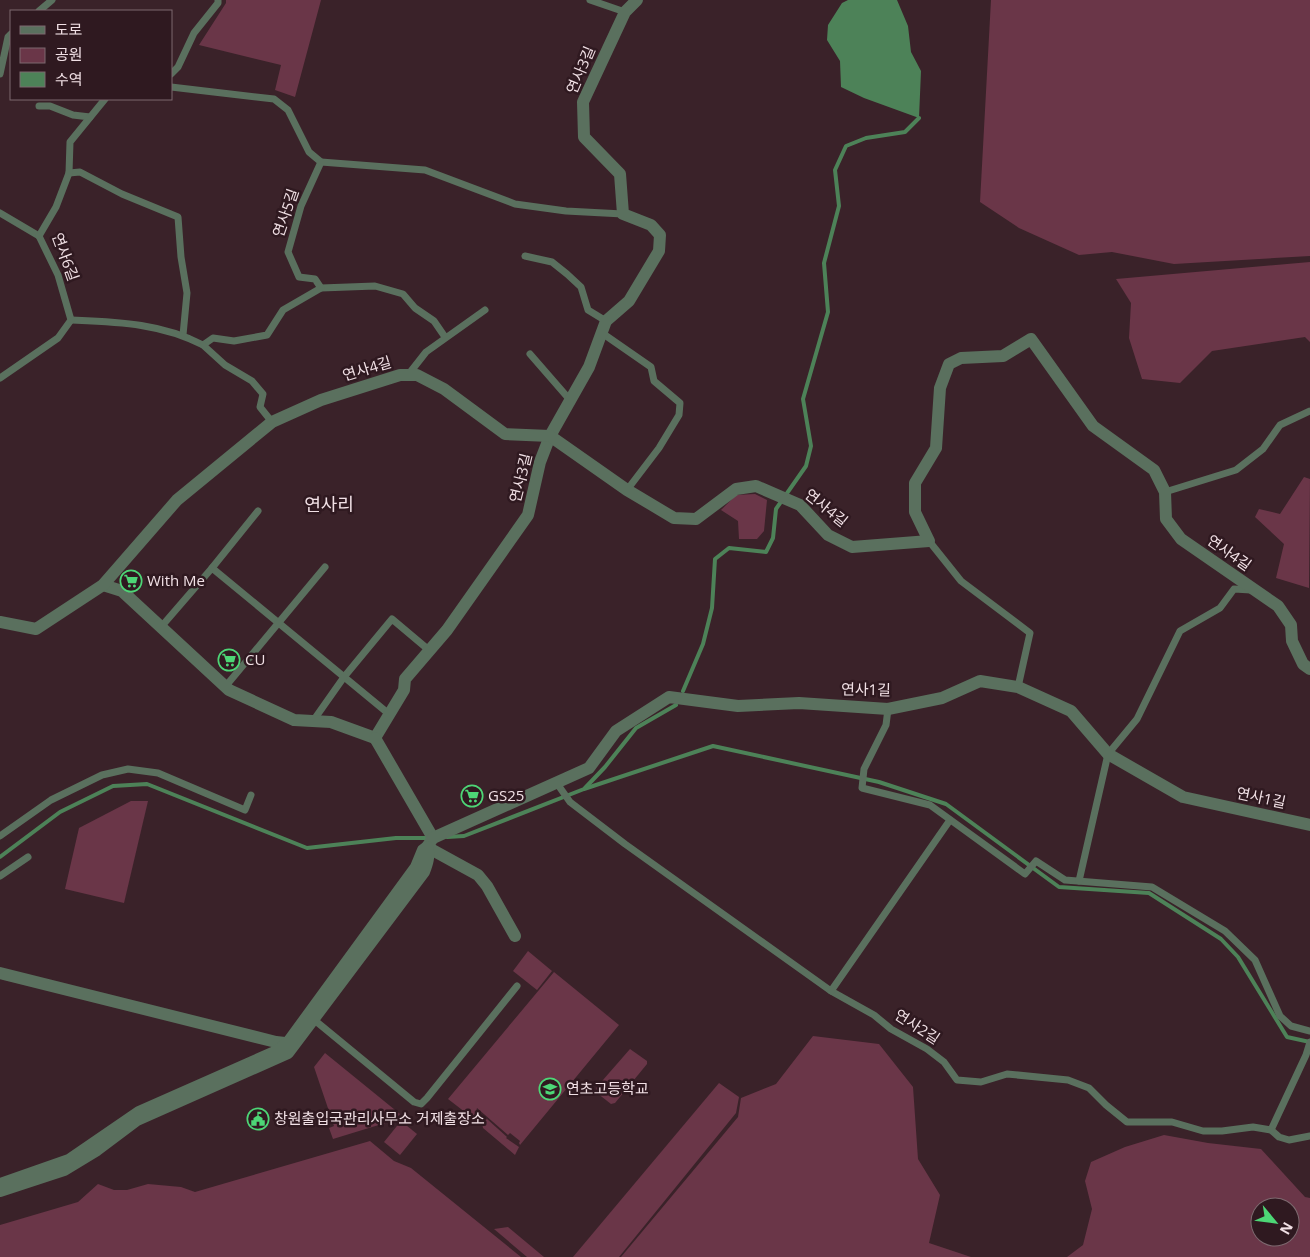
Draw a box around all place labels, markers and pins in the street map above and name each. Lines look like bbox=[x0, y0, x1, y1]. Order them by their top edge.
supermarket icon: With Me bbox=[119, 569, 143, 593]
place label: With Me bbox=[147, 570, 205, 590]
supermarket icon: CU bbox=[217, 648, 241, 672]
place label: CU bbox=[245, 649, 265, 669]
supermarket icon: GS25 bbox=[460, 784, 484, 808]
place label: GS25 bbox=[488, 785, 524, 805]
school or university icon: 연초고등학교 bbox=[538, 1077, 562, 1101]
place label: 연초고등학교 bbox=[566, 1078, 649, 1098]
public building icon: 창원출입국관리사무소 거제출장소 bbox=[246, 1107, 270, 1131]
place label: 창원출입국관리사무소 거제출장소 bbox=[274, 1108, 485, 1128]

